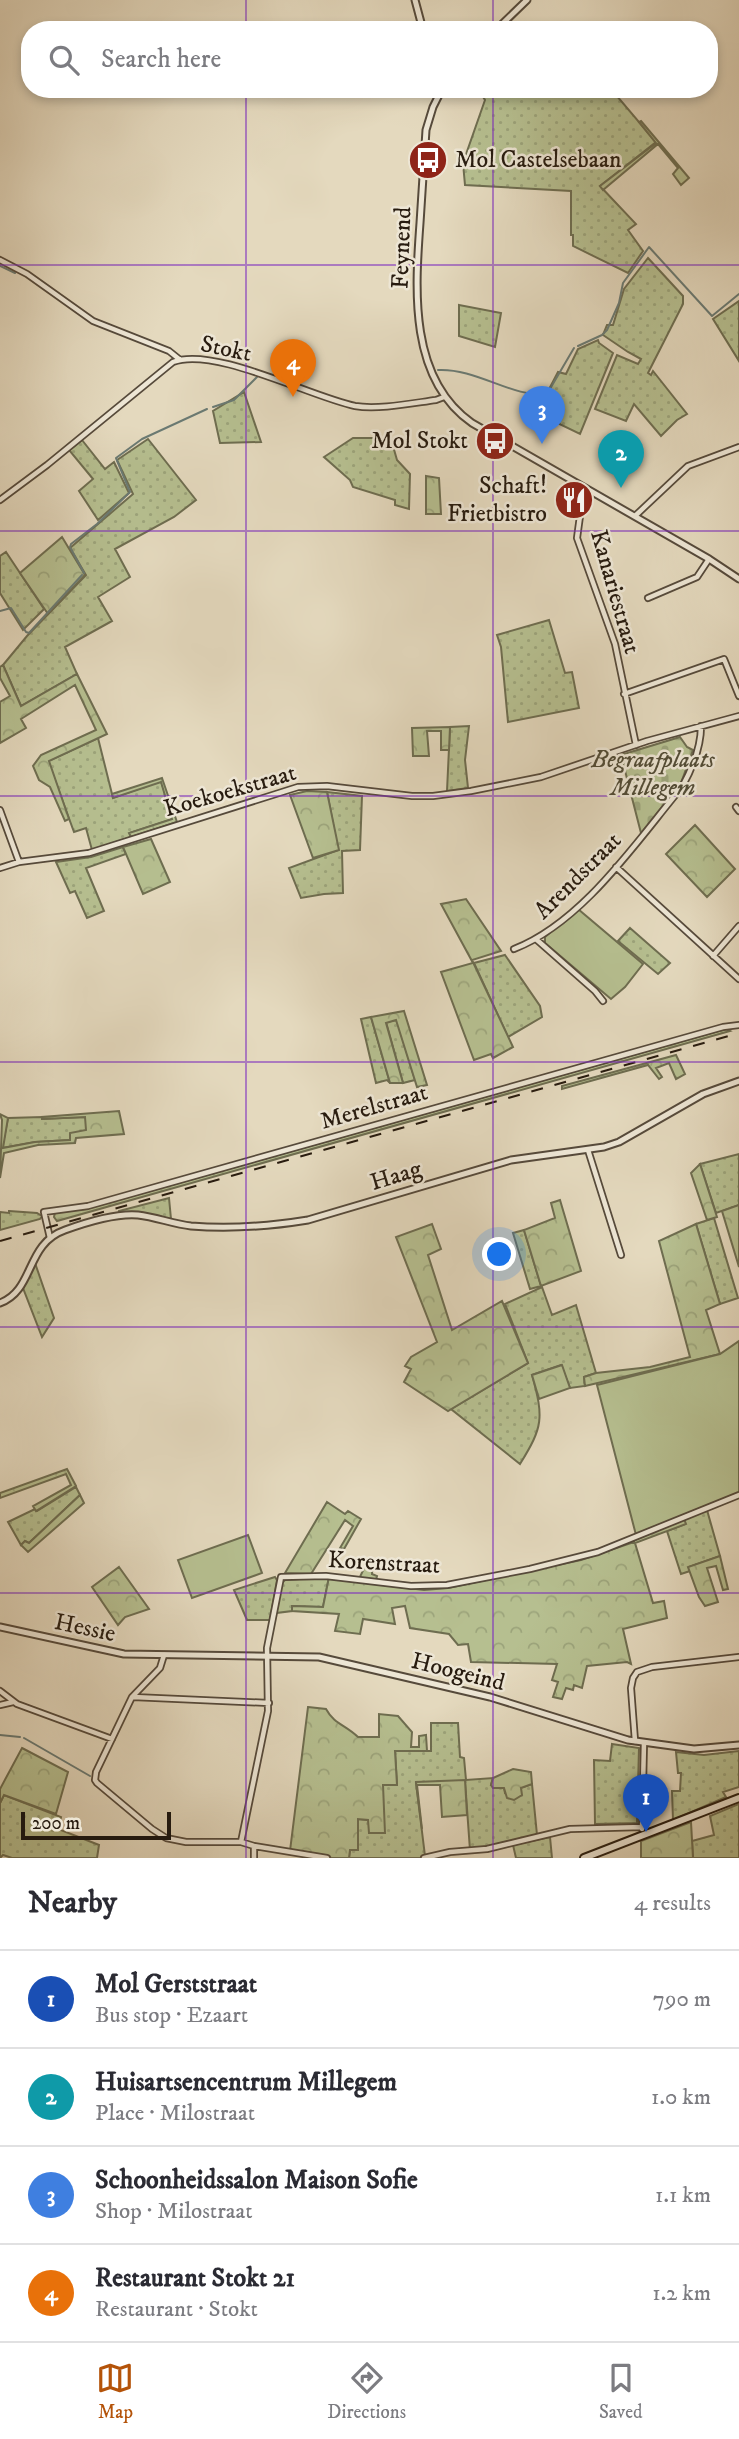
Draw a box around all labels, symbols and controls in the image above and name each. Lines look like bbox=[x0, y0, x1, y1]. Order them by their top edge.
search box bbox=[21, 21, 718, 98]
icon: search bbox=[45, 41, 83, 79]
text: Search here bbox=[101, 43, 221, 76]
bus stop icon: Mol Castelsebaan bbox=[407, 139, 449, 181]
place label: Mol Castelsebaan bbox=[455, 145, 622, 175]
street label: Feynend bbox=[386, 206, 418, 290]
street label: Stokt bbox=[198, 329, 255, 369]
pin: 4 bbox=[270, 339, 316, 397]
pin: 3 bbox=[519, 386, 565, 444]
bus stop icon: Mol Stokt bbox=[474, 420, 516, 462]
place label: Mol Stokt bbox=[371, 426, 468, 456]
pin: 2 bbox=[598, 430, 644, 488]
place label: Schaft! Frietbistro bbox=[447, 471, 547, 529]
restaurant icon: Schaft! Frietbistro bbox=[553, 479, 595, 521]
street label: Kanariestraat bbox=[583, 527, 647, 658]
park label: Begraafplaats Millegem bbox=[590, 745, 715, 803]
street label: Koekoekstraat bbox=[160, 758, 300, 824]
street label: Arendstraat bbox=[528, 826, 628, 926]
street label: Merelstraat bbox=[317, 1077, 431, 1137]
street label: Haag bbox=[367, 1154, 426, 1198]
your location bbox=[482, 1237, 516, 1271]
street label: Korenstraat bbox=[327, 1545, 441, 1581]
street label: Hessie bbox=[52, 1607, 118, 1649]
street label: Hoogeind bbox=[408, 1646, 508, 1698]
pin: 1 bbox=[623, 1774, 669, 1832]
scale bar bbox=[21, 1809, 172, 1841]
text: 200 m bbox=[32, 1812, 80, 1835]
text: Nearby bbox=[28, 1885, 117, 1922]
text: 4 results bbox=[634, 1889, 711, 1918]
text: Mol Gerststraat bbox=[95, 1968, 257, 2001]
text: 1 bbox=[47, 1985, 55, 2014]
text: 790 m bbox=[653, 1985, 711, 2014]
text: Bus stop · Ezaart bbox=[95, 2001, 248, 2030]
text: Huisartsencentrum Millegem bbox=[95, 2066, 397, 2099]
text: 2 bbox=[45, 2083, 57, 2112]
text: 1.0 km bbox=[651, 2083, 711, 2112]
text: Place · Milostraat bbox=[95, 2099, 255, 2128]
text: Schoonheidssalon Maison Sofie bbox=[95, 2164, 418, 2197]
text: 3 bbox=[47, 2181, 55, 2210]
text: 1.1 km bbox=[655, 2181, 711, 2210]
text: Shop · Milostraat bbox=[95, 2197, 253, 2226]
text: Restaurant Stokt 21 bbox=[95, 2262, 295, 2295]
text: 4 bbox=[44, 2279, 58, 2308]
text: 1.2 km bbox=[652, 2279, 711, 2308]
text: Restaurant · Stokt bbox=[95, 2295, 258, 2324]
tab: Map bbox=[96, 2359, 134, 2424]
tab: Directions bbox=[327, 2359, 406, 2424]
tab: Saved bbox=[599, 2359, 643, 2424]

